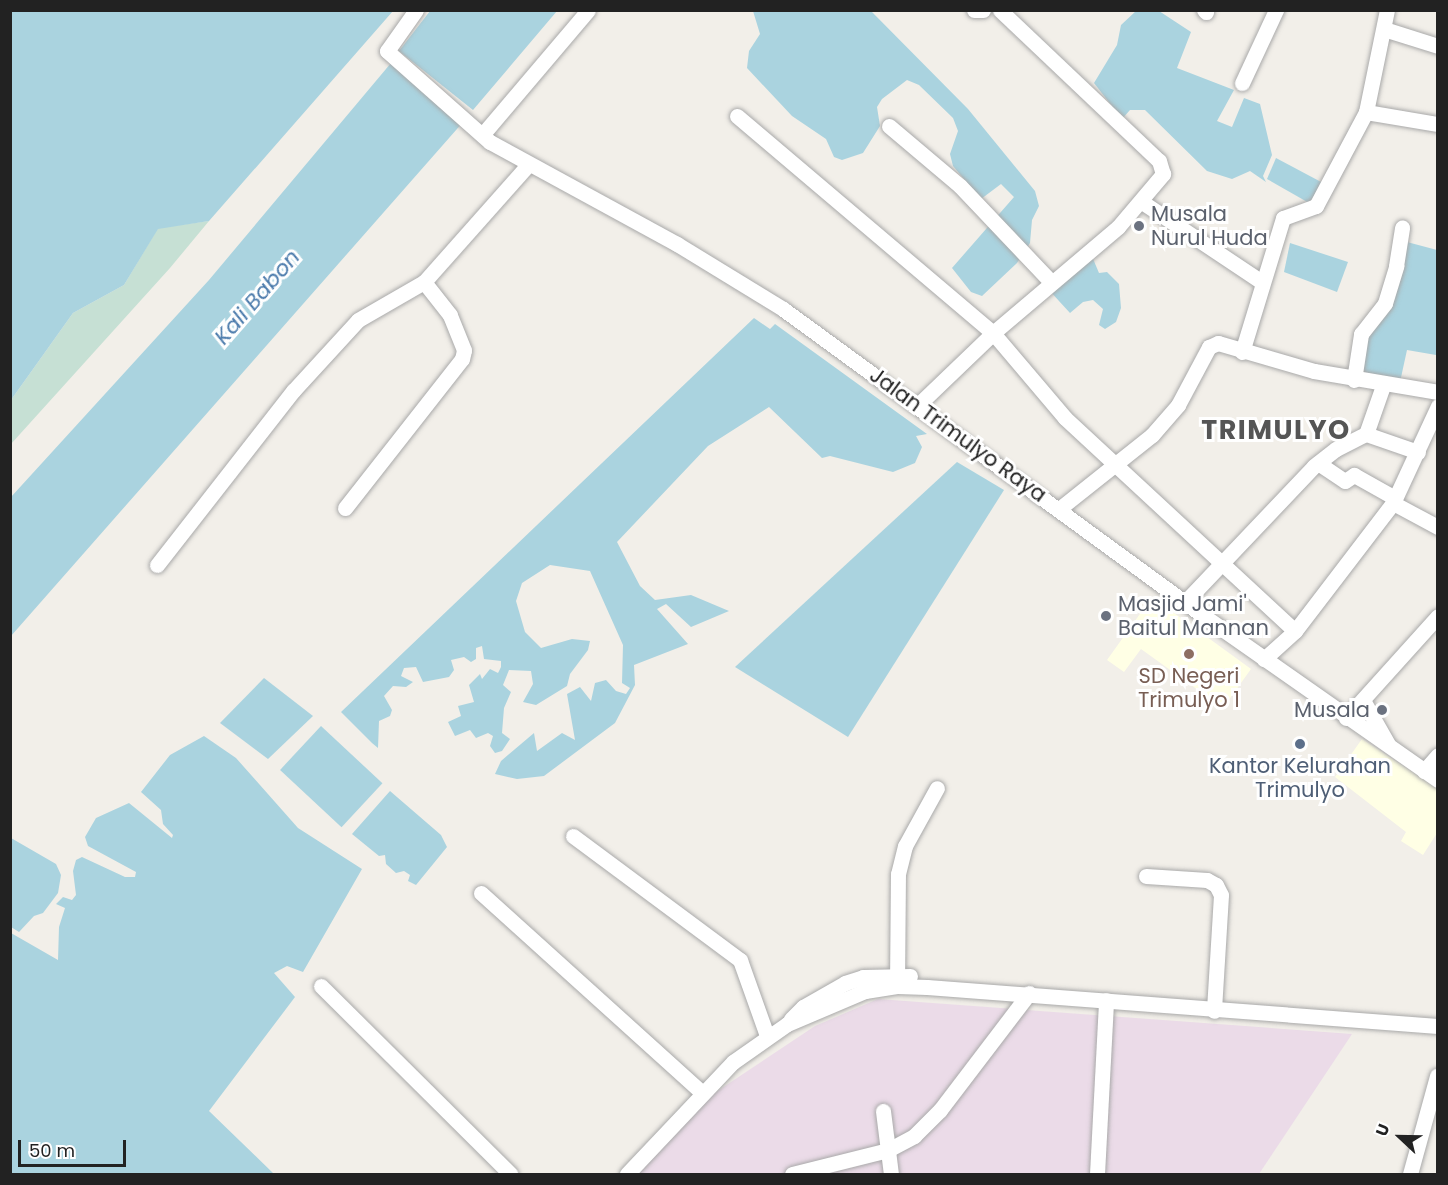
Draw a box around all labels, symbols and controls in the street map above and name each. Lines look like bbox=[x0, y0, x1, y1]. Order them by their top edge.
place label: Musala Nurul Huda bbox=[1151, 201, 1268, 251]
marker: Musala Nurul Huda bbox=[1132, 219, 1146, 233]
water label: Kali Babon bbox=[209, 244, 305, 350]
street label: Jalan Trimulyo Raya bbox=[865, 362, 1051, 508]
district label: TRIMULYO bbox=[1201, 414, 1351, 446]
place label: Masjid Jami' Baitul Mannan bbox=[1118, 591, 1269, 641]
marker: Masjid Jami' Baitul Mannan bbox=[1099, 609, 1113, 623]
marker: SD Negeri Trimulyo 1 bbox=[1182, 647, 1196, 661]
place label: SD Negeri Trimulyo 1 bbox=[1138, 663, 1240, 713]
place label: Musala bbox=[1294, 697, 1370, 723]
marker: Musala bbox=[1375, 703, 1389, 717]
marker: Kantor Kelurahan Trimulyo bbox=[1293, 737, 1307, 751]
place label: Kantor Kelurahan Trimulyo bbox=[1209, 753, 1391, 803]
north arrow bbox=[1370, 1107, 1430, 1167]
text: U bbox=[1370, 1121, 1396, 1140]
scale bar bbox=[21, 1128, 129, 1166]
text: 50 m bbox=[29, 1138, 75, 1163]

